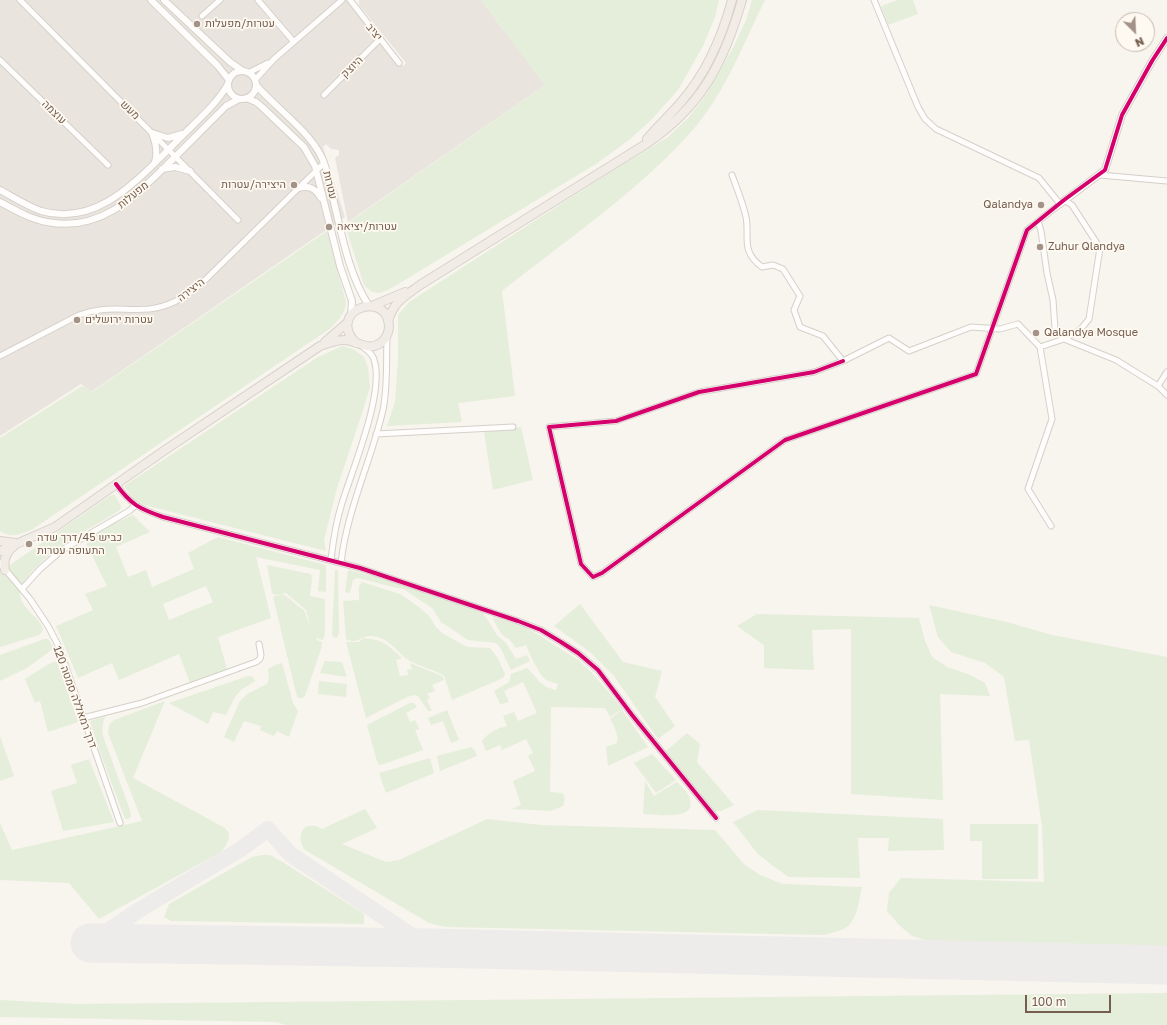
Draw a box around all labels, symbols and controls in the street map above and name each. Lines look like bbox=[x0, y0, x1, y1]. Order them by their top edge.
north arrow bbox=[1115, 12, 1155, 52]
place label: עטרות/מפעלות bbox=[205, 17, 275, 31]
marker: עטרות/מפעלות bbox=[192, 19, 202, 29]
street label: יציב bbox=[363, 21, 385, 43]
text: N bbox=[1133, 35, 1146, 50]
street label: היוצק bbox=[338, 53, 366, 81]
street label: עוצמה bbox=[39, 97, 69, 127]
street label: מעש bbox=[118, 98, 142, 122]
street label: עטרות bbox=[320, 169, 340, 201]
place label: היצירה/עטרות bbox=[221, 178, 286, 192]
street label: מפעלות bbox=[115, 179, 151, 211]
marker: היצירה/עטרות bbox=[289, 180, 299, 190]
place label: Qalandya bbox=[983, 198, 1033, 212]
marker: Qalandya bbox=[1036, 200, 1046, 210]
place label: עטרות/יציאה bbox=[337, 220, 397, 234]
marker: עטרות/יציאה bbox=[324, 222, 334, 232]
place label: Zuhur Qlandya bbox=[1048, 240, 1125, 254]
marker: Zuhur Qlandya bbox=[1035, 242, 1045, 252]
street label: היצירה bbox=[175, 275, 207, 305]
place label: עטרות ירושלים bbox=[85, 313, 153, 327]
marker: עטרות ירושלים bbox=[72, 315, 82, 325]
place label: Qalandya Mosque bbox=[1044, 326, 1138, 340]
marker: Qalandya Mosque bbox=[1031, 328, 1041, 338]
place label: כביש 45/דרך שדה התעופה עטרות bbox=[37, 531, 122, 557]
marker: כביש 45/דרך שדה התעופה עטרות bbox=[24, 539, 34, 549]
street label: דרך רמאללה סמטה 120 bbox=[50, 644, 100, 750]
scale bar bbox=[1027, 987, 1113, 1013]
text: 100 m bbox=[1032, 994, 1066, 1009]

